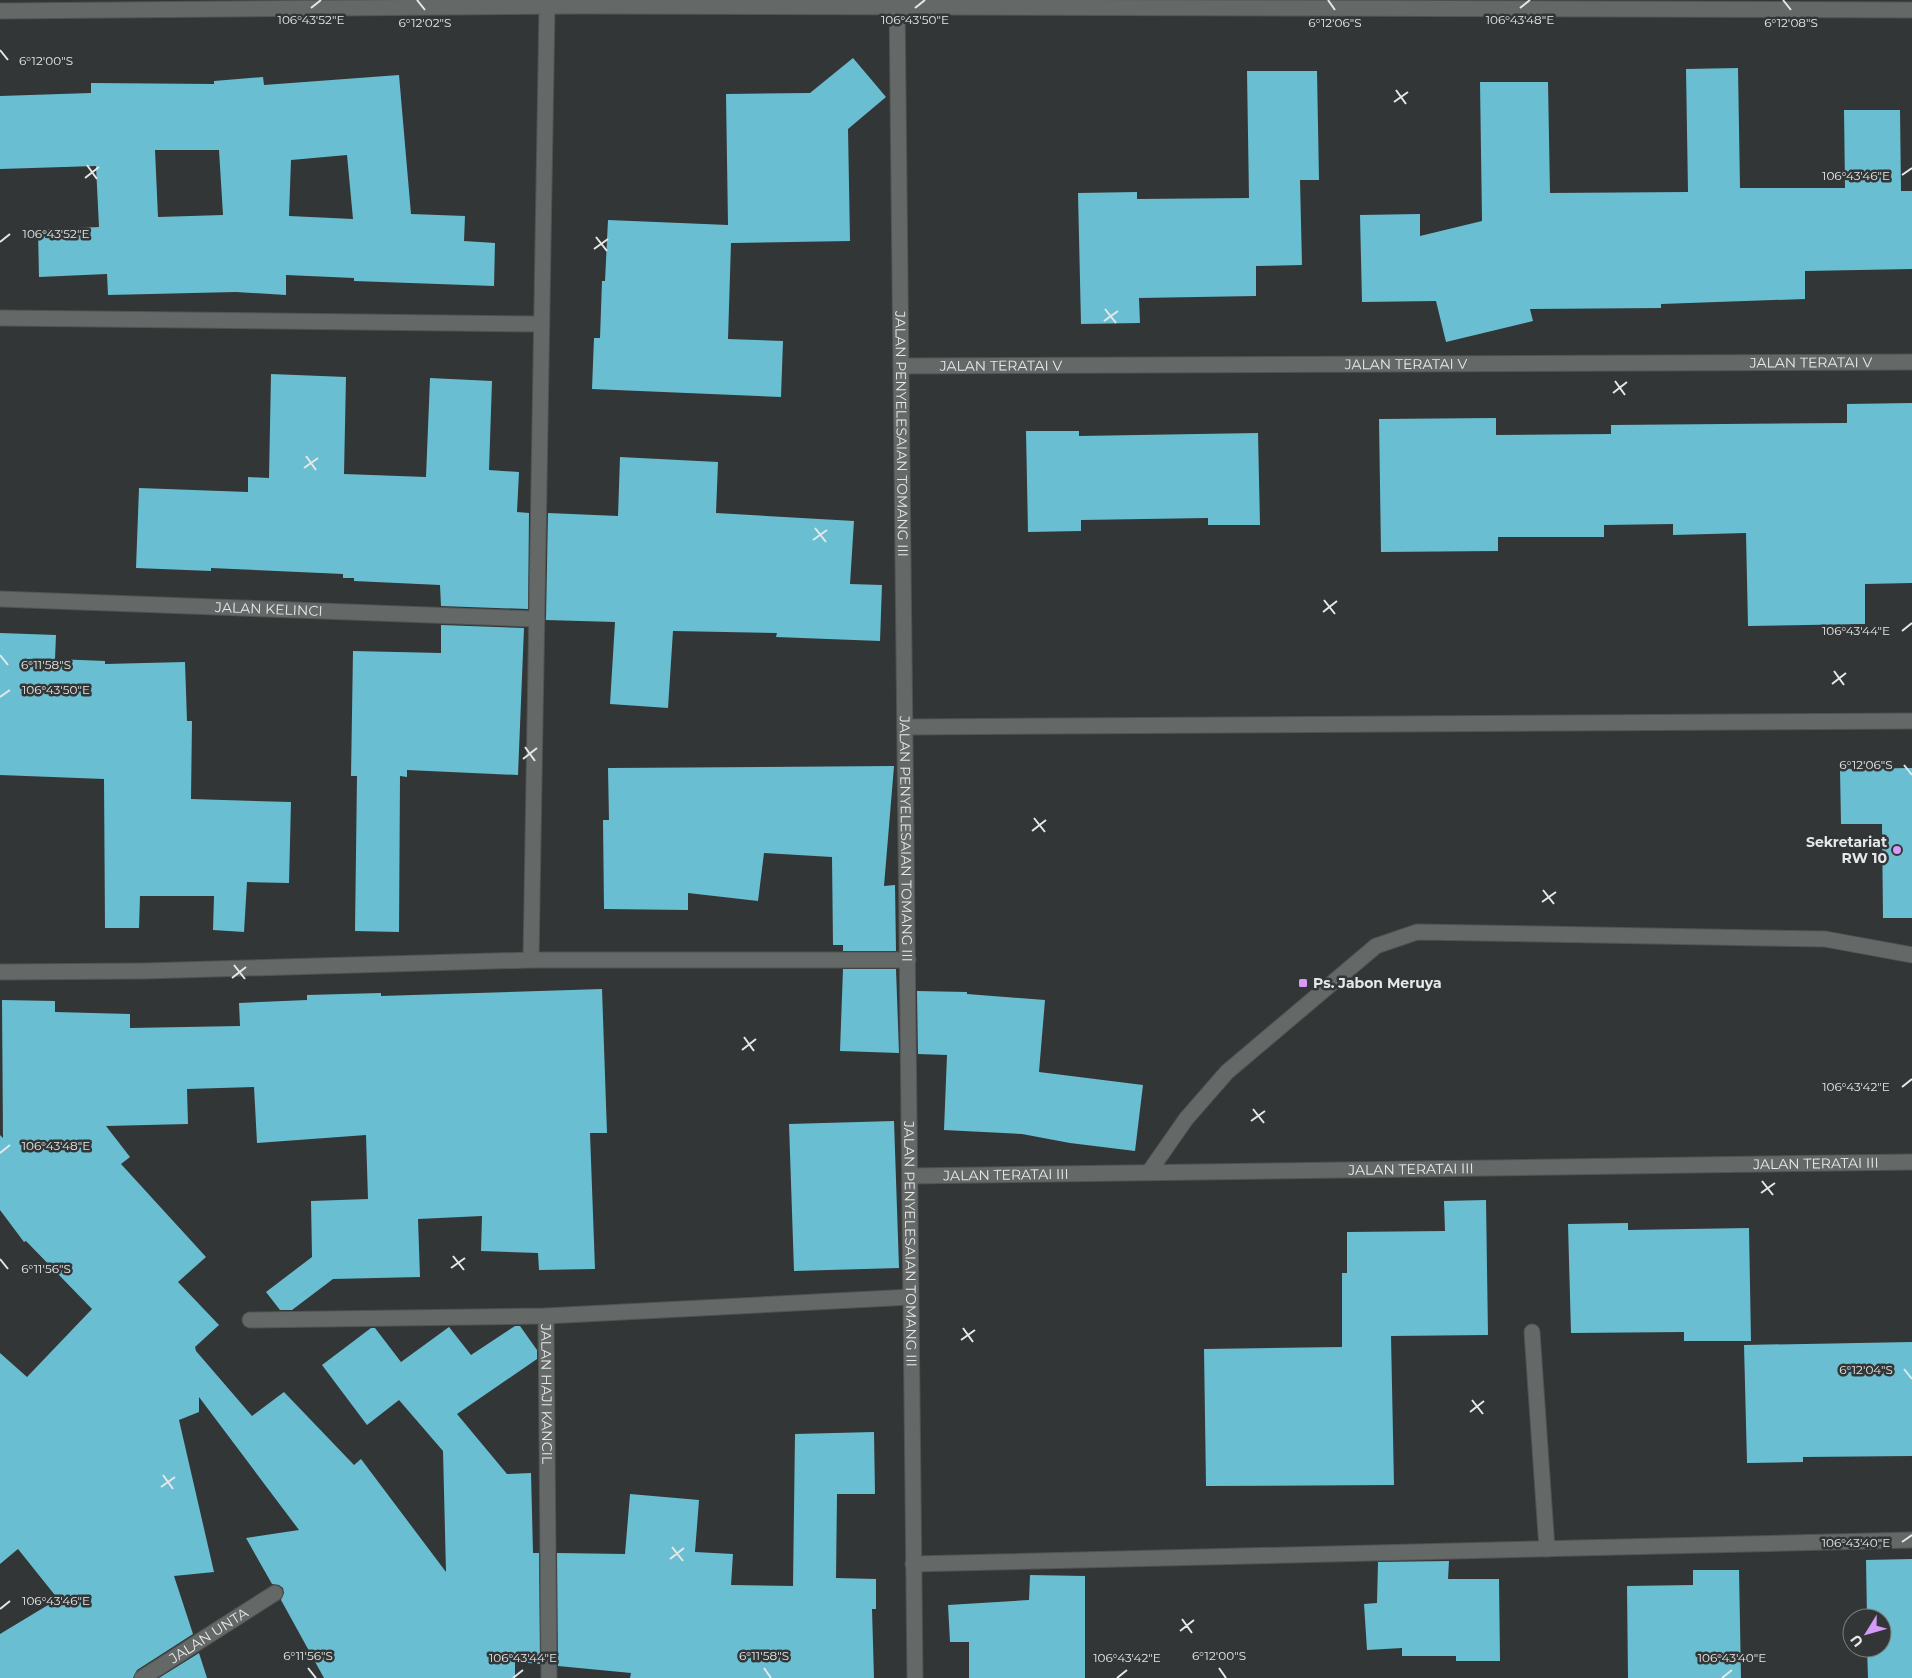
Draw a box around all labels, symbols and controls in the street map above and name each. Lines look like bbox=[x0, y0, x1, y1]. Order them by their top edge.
text: 106°43'52"E bbox=[278, 12, 344, 27]
text: 106°43'50"E bbox=[881, 12, 949, 27]
text: 106°43'48"E bbox=[1486, 12, 1554, 27]
text: 6°12'02"S bbox=[399, 15, 451, 30]
text: 6°12'06"S bbox=[1308, 15, 1362, 30]
text: 6°12'08"S bbox=[1764, 15, 1818, 30]
text: 6°12'00"S bbox=[19, 53, 73, 68]
text: 106°43'46"E bbox=[1822, 168, 1890, 183]
text: 106°43'52"E bbox=[23, 226, 89, 241]
street label: JALAN PENYELESAIAN TOMANG III bbox=[891, 310, 912, 557]
street label: JALAN TERATAI V bbox=[1749, 353, 1873, 372]
street label: JALAN TERATAI V bbox=[1344, 355, 1468, 373]
street label: JALAN TERATAI V bbox=[939, 356, 1063, 375]
street label: JALAN KELINCI bbox=[214, 598, 323, 620]
text: 106°43'44"E bbox=[1822, 623, 1890, 638]
text: 6°11'58"S bbox=[21, 657, 71, 672]
text: 106°43'50"E bbox=[22, 682, 90, 697]
street label: JALAN PENYELESAIAN TOMANG III bbox=[896, 715, 916, 962]
text: 6°12'06"S bbox=[1839, 757, 1893, 772]
place label: Sekretariat RW 10 bbox=[1806, 833, 1887, 867]
marker: Sekretariat RW 10 bbox=[1891, 844, 1903, 856]
place label: Ps. Jabon Meruya bbox=[1313, 974, 1442, 992]
marker: Ps. Jabon Meruya bbox=[1297, 977, 1309, 989]
text: 106°43'42"E bbox=[1822, 1079, 1890, 1094]
street label: JALAN PENYELESAIAN TOMANG III bbox=[900, 1120, 921, 1367]
text: 106°43'48"E bbox=[22, 1138, 90, 1153]
street label: JALAN TERATAI III bbox=[1752, 1153, 1879, 1173]
street label: JALAN TERATAI III bbox=[1347, 1159, 1474, 1179]
street label: JALAN TERATAI III bbox=[942, 1165, 1069, 1185]
text: 6°11'56"S bbox=[21, 1261, 71, 1276]
street label: JALAN HAJI KANCIL bbox=[537, 1323, 556, 1465]
text: 6°12'04"S bbox=[1839, 1362, 1893, 1377]
text: 106°43'40"E bbox=[1822, 1535, 1890, 1550]
text: 106°43'46"E bbox=[22, 1593, 90, 1608]
street label: JALAN UNTA bbox=[165, 1603, 252, 1668]
north arrow bbox=[1842, 1608, 1892, 1658]
text: U bbox=[1846, 1631, 1867, 1651]
text: 6°11'56"S bbox=[283, 1648, 333, 1663]
text: 6°11'58"S bbox=[739, 1648, 789, 1663]
text: 6°12'00"S bbox=[1192, 1648, 1246, 1663]
text: 106°43'44"E bbox=[489, 1650, 557, 1665]
text: 106°43'42"E bbox=[1093, 1650, 1161, 1665]
text: 106°43'40"E bbox=[1698, 1650, 1766, 1665]

